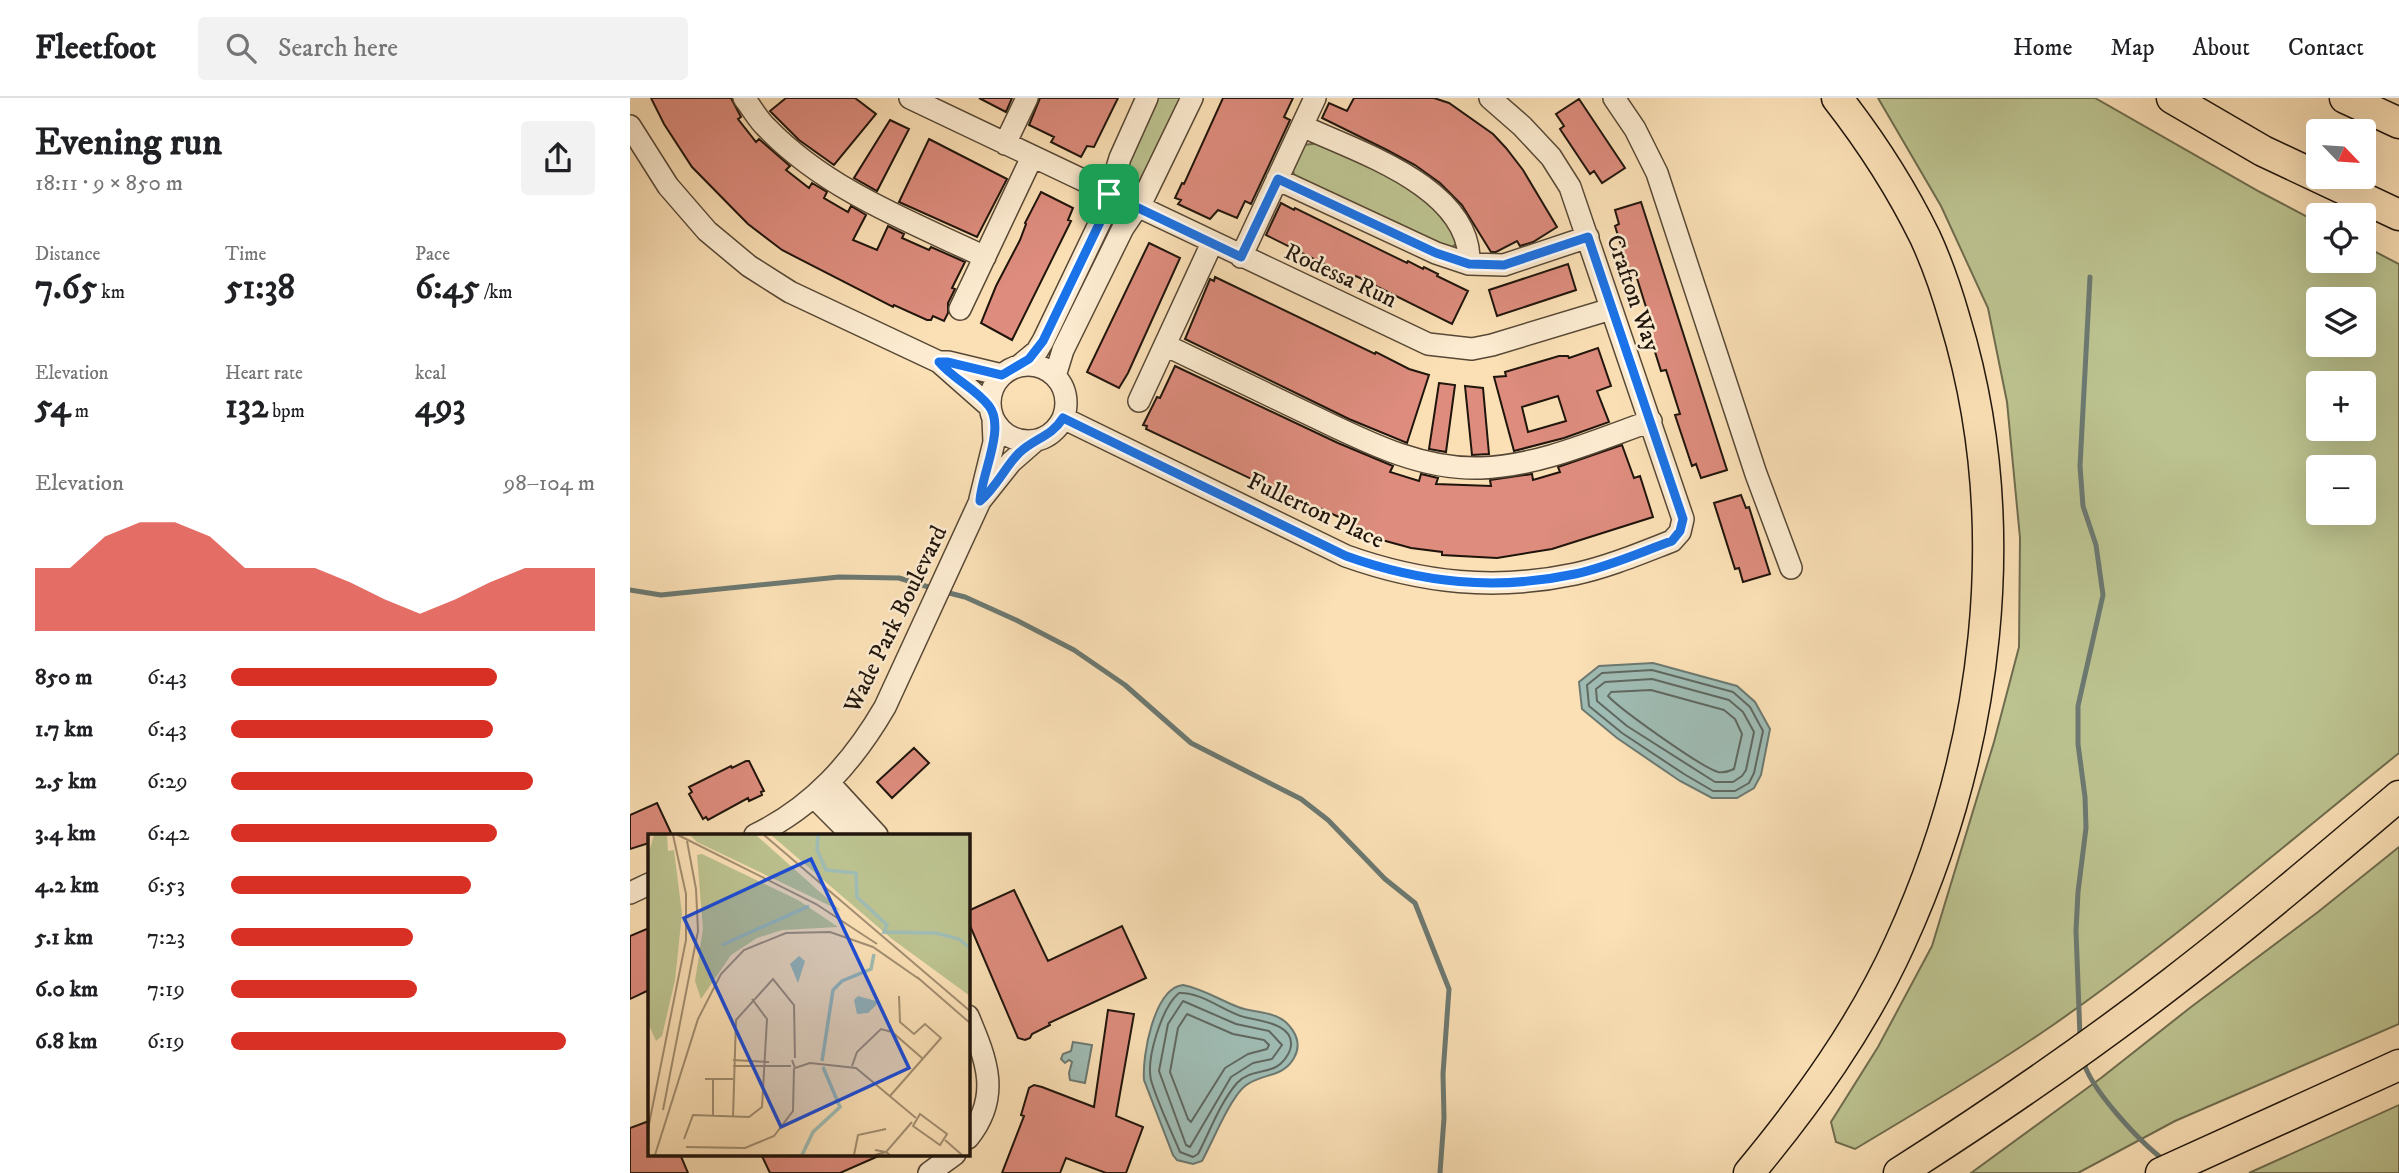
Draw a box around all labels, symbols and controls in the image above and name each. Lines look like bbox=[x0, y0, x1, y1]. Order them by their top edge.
search box bbox=[198, 17, 688, 80]
text: Fleetfoot bbox=[35, 28, 156, 69]
icon: search bbox=[222, 29, 260, 67]
text: Search here bbox=[278, 32, 398, 65]
text: Home bbox=[2013, 33, 2072, 63]
text: Map bbox=[2110, 33, 2155, 63]
text: About bbox=[2193, 33, 2250, 63]
text: Contact bbox=[2288, 33, 2364, 63]
text: Evening run bbox=[35, 119, 222, 167]
north arrow bbox=[2306, 119, 2376, 189]
map controls bbox=[2306, 119, 2376, 525]
button: share bbox=[521, 121, 595, 195]
pin bbox=[1079, 164, 1139, 224]
text: 18:11 · 9 × 850 m bbox=[35, 169, 183, 198]
icon: arrive bbox=[1090, 175, 1128, 213]
button: locate bbox=[2306, 203, 2376, 273]
street label: Crafton Way bbox=[1599, 231, 1667, 356]
street label: Rodessa Run bbox=[1279, 237, 1402, 315]
text: Distance bbox=[35, 243, 100, 266]
text: Time bbox=[225, 243, 266, 266]
text: Pace bbox=[415, 243, 450, 266]
text: 7.65 bbox=[35, 266, 97, 310]
text: 51:38 bbox=[225, 266, 295, 310]
text: 6:45 bbox=[415, 266, 480, 310]
text: km bbox=[97, 281, 125, 304]
text: /km bbox=[480, 281, 513, 304]
button: layers bbox=[2306, 287, 2376, 357]
text: Elevation bbox=[35, 362, 109, 385]
text: Heart rate bbox=[225, 362, 303, 385]
text: kcal bbox=[415, 362, 446, 385]
button: + bbox=[2306, 371, 2376, 441]
text: 54 bbox=[35, 385, 71, 429]
text: 132 bbox=[225, 385, 268, 429]
text: 493 bbox=[415, 385, 466, 429]
text: m bbox=[71, 400, 89, 423]
text: bpm bbox=[268, 400, 305, 423]
button: − bbox=[2306, 455, 2376, 525]
street label: Fullerton Place bbox=[1242, 466, 1389, 556]
text: Elevation bbox=[35, 469, 124, 498]
text: 98–104 m bbox=[504, 469, 595, 498]
street label: Wade Park Boulevard bbox=[837, 521, 954, 719]
text: 850 m bbox=[35, 663, 93, 692]
text: 6:43 bbox=[147, 663, 187, 692]
text: 1.7 km bbox=[35, 715, 93, 744]
text: 6:43 bbox=[147, 715, 187, 744]
text: 2.5 km bbox=[35, 767, 97, 796]
text: 6:29 bbox=[147, 767, 188, 796]
text: 3.4 km bbox=[35, 819, 96, 848]
text: 6:42 bbox=[147, 819, 190, 848]
inset map bbox=[648, 834, 970, 1156]
text: 4.2 km bbox=[35, 871, 99, 900]
text: 6:53 bbox=[147, 871, 185, 900]
text: 5.1 km bbox=[35, 923, 93, 952]
text: 7:23 bbox=[147, 923, 185, 952]
text: 6.0 km bbox=[35, 975, 98, 1004]
text: 7:19 bbox=[147, 975, 185, 1004]
text: 6.8 km bbox=[35, 1027, 98, 1056]
text: 6:19 bbox=[147, 1027, 185, 1056]

